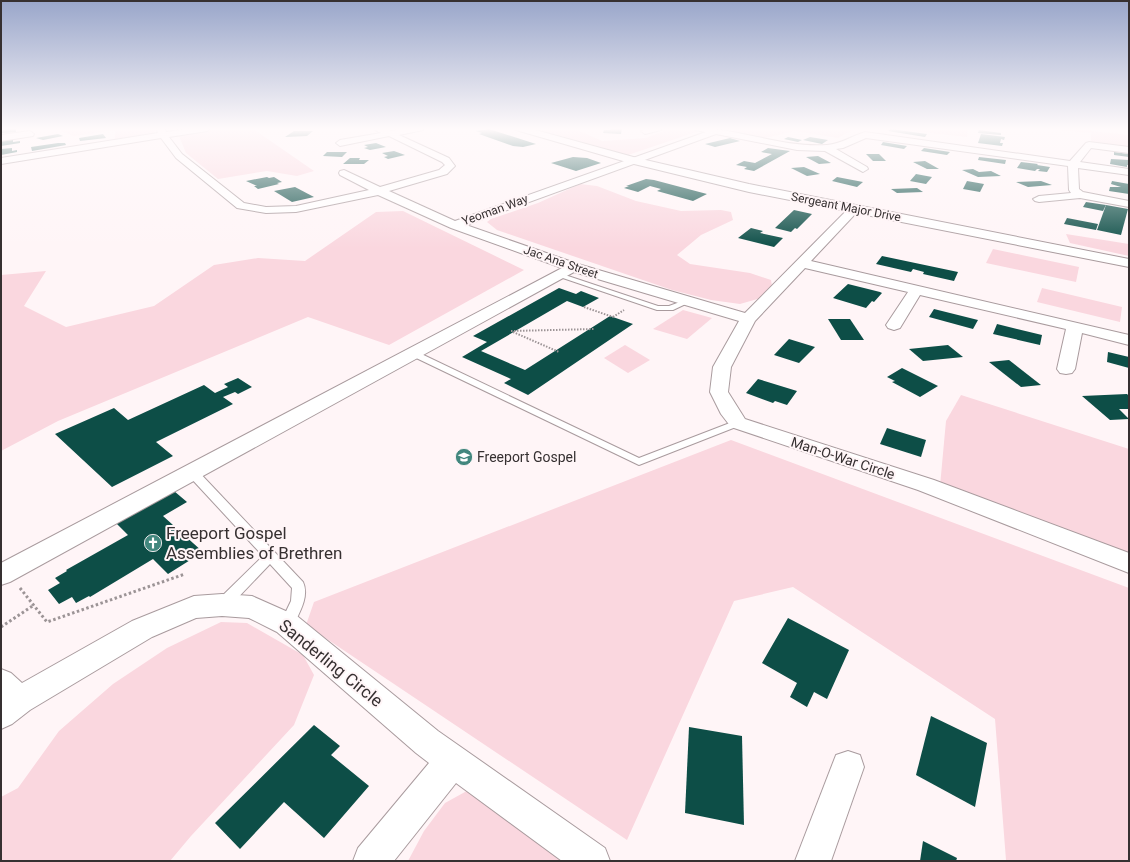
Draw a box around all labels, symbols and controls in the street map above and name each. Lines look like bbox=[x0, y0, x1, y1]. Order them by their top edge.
street label: Sergeant Major Drive bbox=[790, 190, 902, 224]
street label: Yeoman Way bbox=[460, 191, 530, 228]
street label: Jac Ana Street bbox=[522, 243, 600, 281]
street label: Man-O-War Circle bbox=[789, 434, 897, 482]
school or university icon: Freeport Gospel bbox=[454, 447, 474, 467]
place label: Freeport Gospel bbox=[477, 449, 576, 465]
place label: Freeport Gospel Assemblies of Brethren bbox=[166, 523, 342, 563]
church icon: Freeport Gospel Assemblies of Brethren bbox=[143, 533, 163, 553]
street label: Sanderling Circle bbox=[275, 615, 387, 711]

